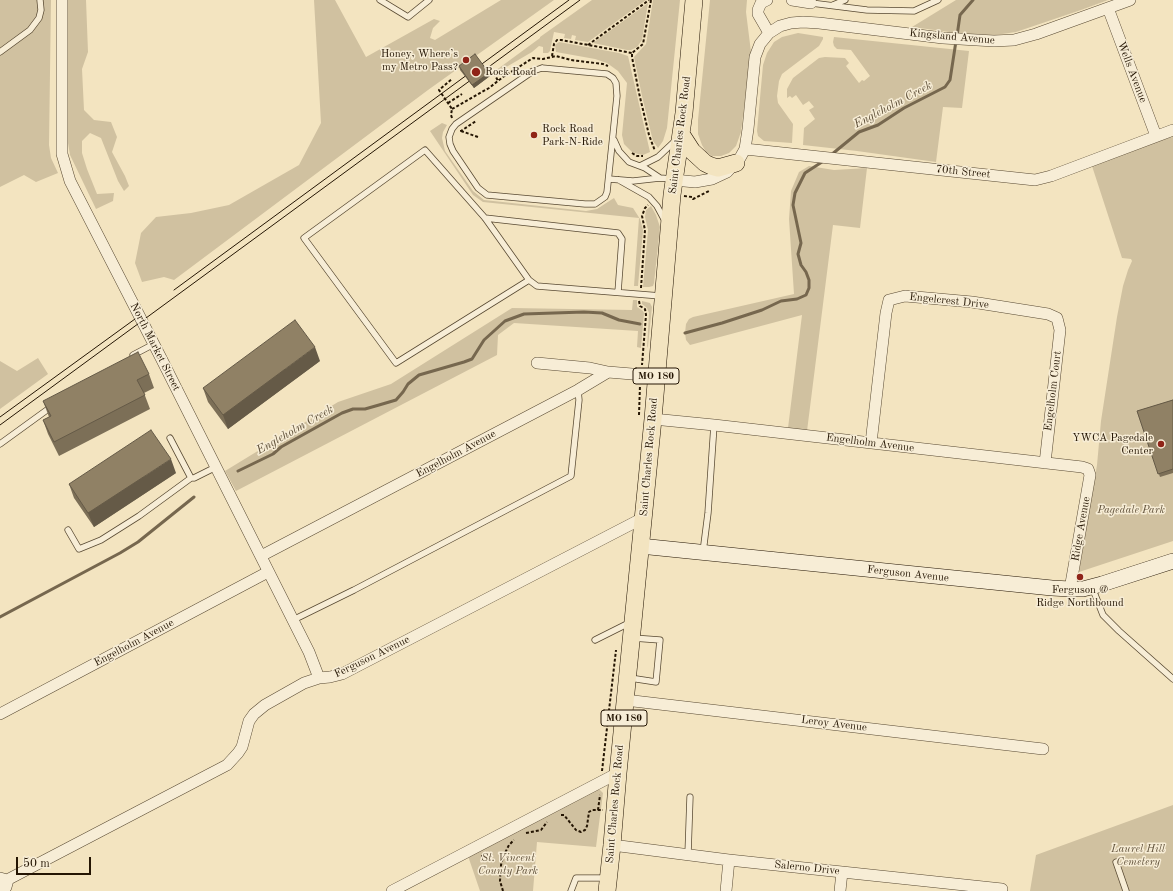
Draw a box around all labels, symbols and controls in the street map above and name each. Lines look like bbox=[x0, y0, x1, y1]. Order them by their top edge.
street label: Kingsland Avenue bbox=[909, 27, 995, 47]
street label: Wells Avenue bbox=[1114, 40, 1150, 104]
place label: Honey, Where’s my Metro Pass? bbox=[381, 47, 458, 73]
marker: Honey, Where’s my Metro Pass? bbox=[461, 55, 471, 65]
place label: Rock Road bbox=[485, 65, 536, 79]
marker: Rock Road bbox=[470, 66, 482, 78]
street label: Saint Charles Rock Road bbox=[666, 75, 694, 195]
water label: Engleholm Creek bbox=[851, 78, 935, 132]
place label: Rock Road Park-N-Ride bbox=[542, 122, 603, 148]
marker: Rock Road Park-N-Ride bbox=[529, 130, 539, 140]
street label: 70th Street bbox=[935, 163, 991, 181]
street label: Engelcrest Drive bbox=[909, 290, 989, 312]
street label: North Market Street bbox=[127, 301, 183, 393]
street label: Engelholm Court bbox=[1042, 350, 1064, 432]
road number: MO 180 bbox=[633, 368, 679, 384]
street label: Saint Charles Rock Road bbox=[637, 397, 661, 517]
water label: Engleholm Creek bbox=[254, 402, 336, 458]
street label: Engelholm Avenue bbox=[414, 427, 498, 481]
street label: Engelholm Avenue bbox=[825, 431, 915, 455]
place label: YWCA Pagedale Center bbox=[1072, 431, 1153, 457]
marker: YWCA Pagedale Center bbox=[1156, 439, 1166, 449]
street label: Ridge Avenue bbox=[1069, 496, 1093, 562]
park label: Pagedale Park bbox=[1097, 503, 1165, 517]
street label: Ferguson Avenue bbox=[866, 563, 950, 585]
marker: Ferguson @ Ridge Northbound bbox=[1075, 572, 1085, 582]
place label: Ferguson @ Ridge Northbound bbox=[1036, 583, 1124, 609]
street label: Engelholm Avenue bbox=[92, 616, 176, 670]
street label: Ferguson Avenue bbox=[332, 633, 412, 681]
road number: MO 180 bbox=[601, 710, 647, 726]
street label: Leroy Avenue bbox=[800, 713, 868, 735]
street label: Saint Charles Rock Road bbox=[603, 744, 627, 864]
park label: Laurel Hill Cemetery bbox=[1111, 842, 1165, 868]
scale bar bbox=[18, 849, 93, 875]
park label: St. Vincent County Park bbox=[478, 851, 538, 877]
text: 50 m bbox=[23, 858, 50, 870]
street label: Salerno Drive bbox=[774, 858, 840, 878]

